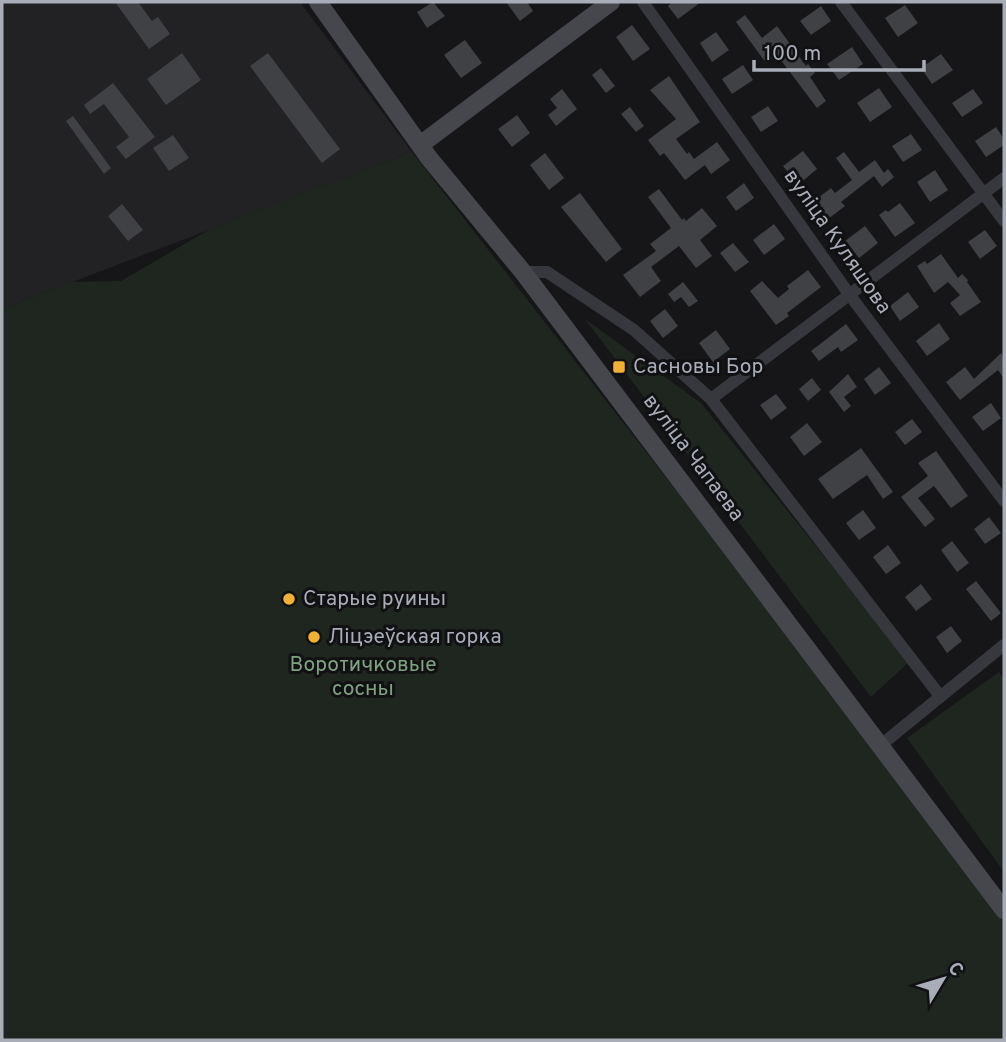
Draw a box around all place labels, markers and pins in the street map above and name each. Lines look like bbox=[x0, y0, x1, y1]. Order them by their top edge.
place label: Сасновы Бор bbox=[633, 354, 763, 381]
marker: Сасновы Бор bbox=[611, 359, 627, 375]
place label: Старые руины bbox=[303, 586, 446, 613]
marker: Старые руины bbox=[281, 591, 297, 607]
place label: Ліцэеўская горка bbox=[328, 624, 501, 651]
marker: Ліцэеўская горка bbox=[306, 629, 322, 645]

